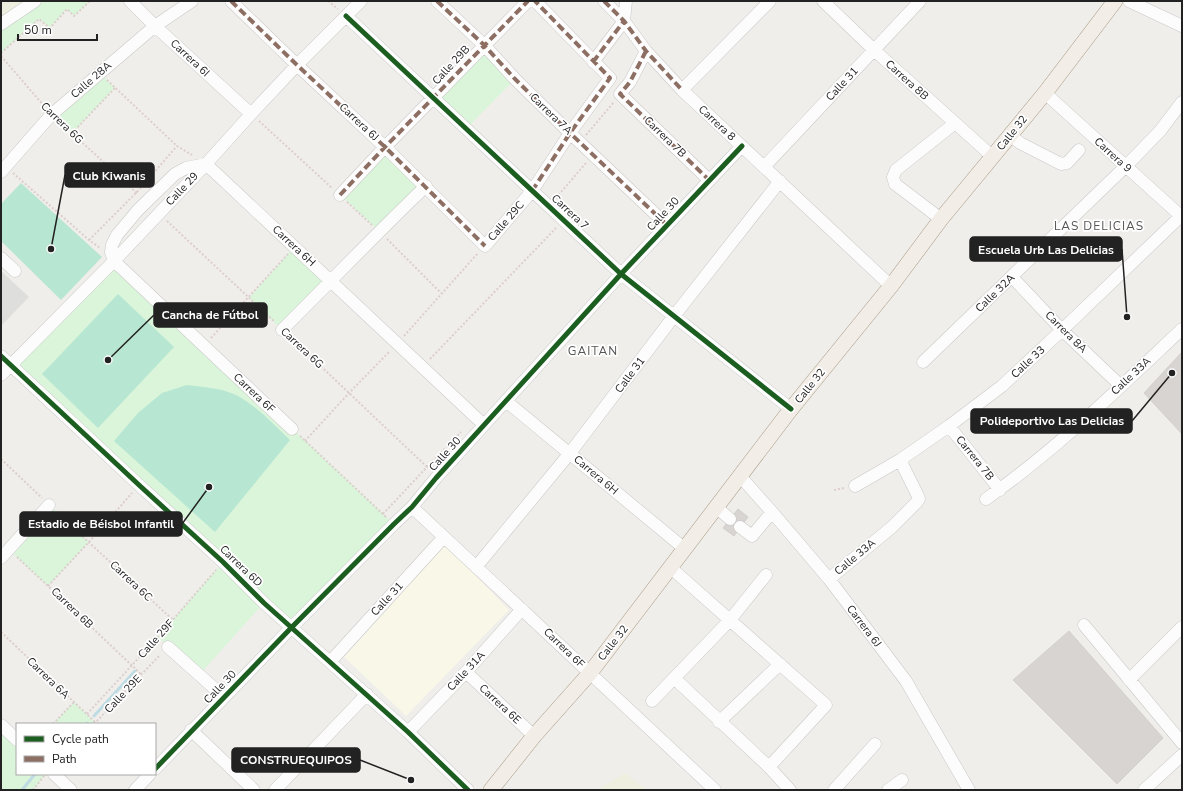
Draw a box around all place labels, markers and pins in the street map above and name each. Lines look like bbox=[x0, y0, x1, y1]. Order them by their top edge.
callout: Club Kiwanis bbox=[65, 163, 154, 187]
callout: Escuela Urb Las Delicias bbox=[970, 237, 1122, 261]
callout: Cancha de Fútbol bbox=[154, 303, 267, 327]
callout: Polideportivo Las Delicias bbox=[971, 409, 1132, 433]
callout: Estadio de Béisbol Infantil bbox=[20, 512, 182, 536]
callout: CONSTRUEQUIPOS bbox=[232, 748, 360, 772]

